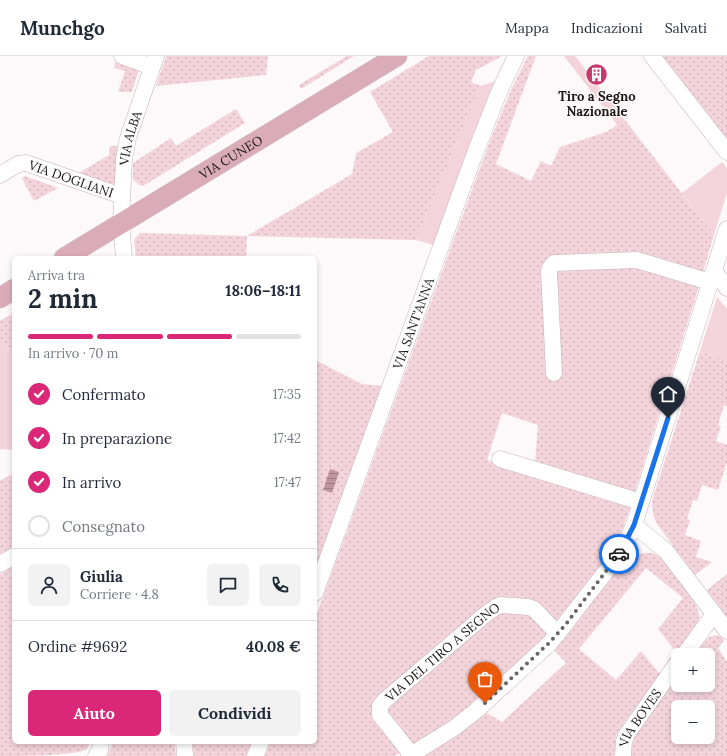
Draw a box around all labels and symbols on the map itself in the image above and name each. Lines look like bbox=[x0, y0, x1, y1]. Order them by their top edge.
building icon: Tiro a Segno Nazionale bbox=[584, 61, 610, 87]
place label: Tiro a Segno Nazionale bbox=[558, 88, 636, 120]
street label: VIA ALBA bbox=[115, 108, 145, 167]
street label: VIA CUNEO bbox=[195, 131, 266, 183]
street label: VIA DOGLIANI bbox=[26, 156, 116, 201]
street label: VIA SANT'ANNA bbox=[388, 274, 438, 372]
pin bbox=[651, 377, 685, 418]
courier bbox=[599, 534, 639, 574]
street label: VIA DEL TIRO A SEGNO bbox=[381, 599, 503, 706]
pin bbox=[468, 662, 502, 703]
street label: VIA BOVES bbox=[615, 685, 665, 748]

